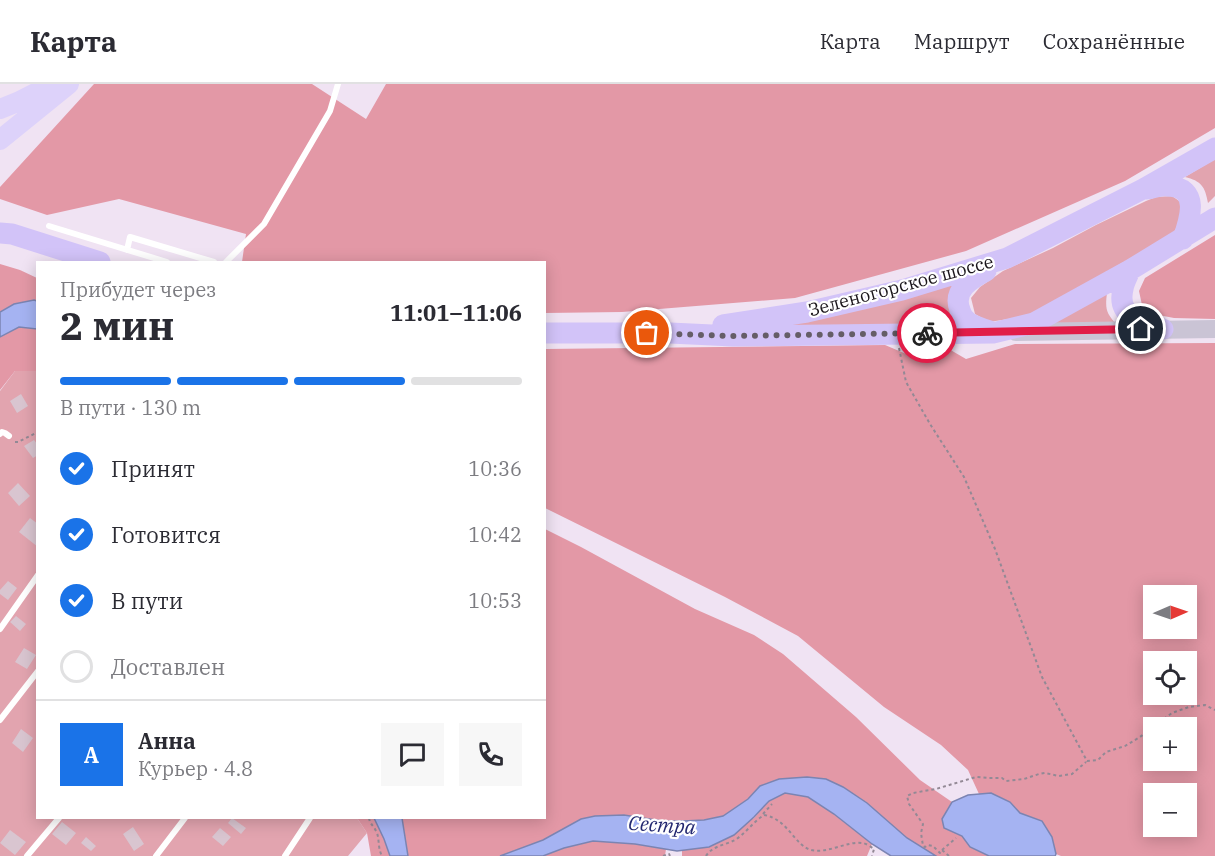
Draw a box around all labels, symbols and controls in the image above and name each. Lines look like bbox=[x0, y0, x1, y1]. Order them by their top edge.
text: Карта bbox=[30, 23, 117, 60]
text: Карта bbox=[820, 27, 881, 55]
text: Маршрут bbox=[914, 27, 1010, 55]
text: Сохранённые bbox=[1043, 27, 1185, 55]
street label: Зеленогорское шоссе bbox=[806, 250, 996, 321]
text: Прибудет через bbox=[60, 276, 216, 303]
text: 11:01–11:06 bbox=[390, 298, 522, 327]
text: 2 мин bbox=[60, 300, 174, 351]
courier bbox=[897, 303, 957, 363]
pin bbox=[1115, 303, 1166, 354]
pin bbox=[621, 307, 672, 358]
icon: home bbox=[1124, 312, 1157, 345]
icon: bag bbox=[630, 316, 663, 349]
icon: bike bbox=[911, 317, 944, 350]
text: В пути · 130 m bbox=[60, 394, 201, 421]
icon: check bbox=[60, 452, 93, 485]
text: Принят bbox=[111, 454, 195, 483]
text: 10:36 bbox=[468, 455, 522, 482]
icon: check bbox=[60, 518, 93, 551]
text: Готовится bbox=[111, 520, 221, 549]
text: 10:42 bbox=[468, 521, 522, 548]
icon: check bbox=[60, 584, 93, 617]
north arrow bbox=[1143, 585, 1197, 639]
map controls bbox=[1143, 585, 1197, 837]
text: В пути bbox=[111, 586, 183, 615]
text: 10:53 bbox=[468, 587, 522, 614]
button: locate bbox=[1143, 651, 1197, 705]
text: Доставлен bbox=[111, 652, 225, 681]
button: + bbox=[1143, 717, 1197, 771]
button: chat bbox=[381, 723, 444, 786]
button: phone bbox=[459, 723, 522, 786]
text: Анна bbox=[138, 726, 196, 755]
text: А bbox=[84, 740, 99, 769]
text: Курьер · 4.8 bbox=[138, 755, 253, 782]
button: − bbox=[1143, 783, 1197, 837]
water label: Сестра bbox=[627, 809, 697, 840]

